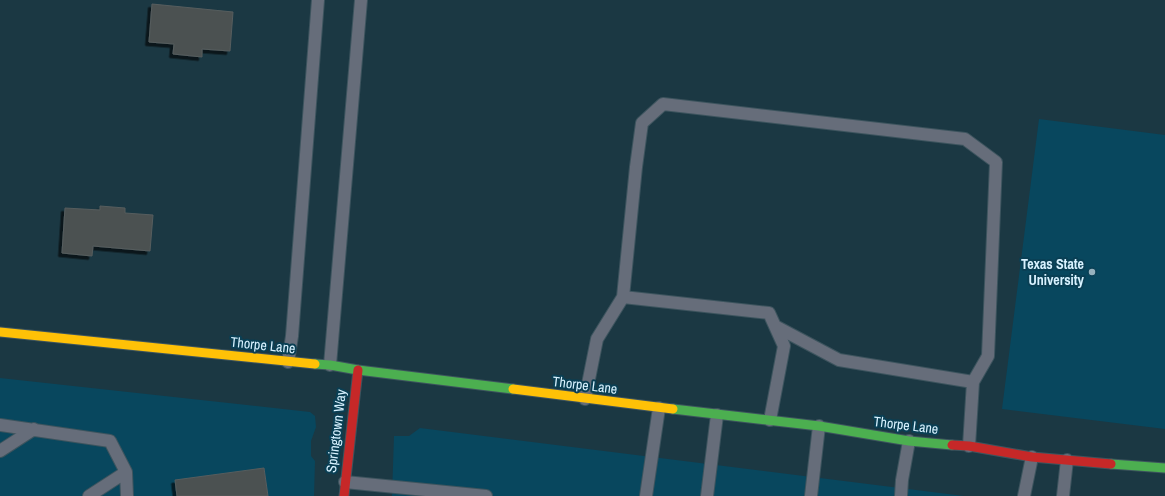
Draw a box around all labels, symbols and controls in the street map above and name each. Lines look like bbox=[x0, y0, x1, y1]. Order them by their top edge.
place label: Texas State University bbox=[1021, 255, 1085, 289]
marker: Texas State University bbox=[1087, 267, 1097, 277]
street label: Thorpe Lane bbox=[230, 333, 296, 357]
street label: Thorpe Lane bbox=[552, 372, 618, 398]
street label: Springtown Way bbox=[322, 388, 350, 474]
street label: Thorpe Lane bbox=[873, 412, 939, 438]

